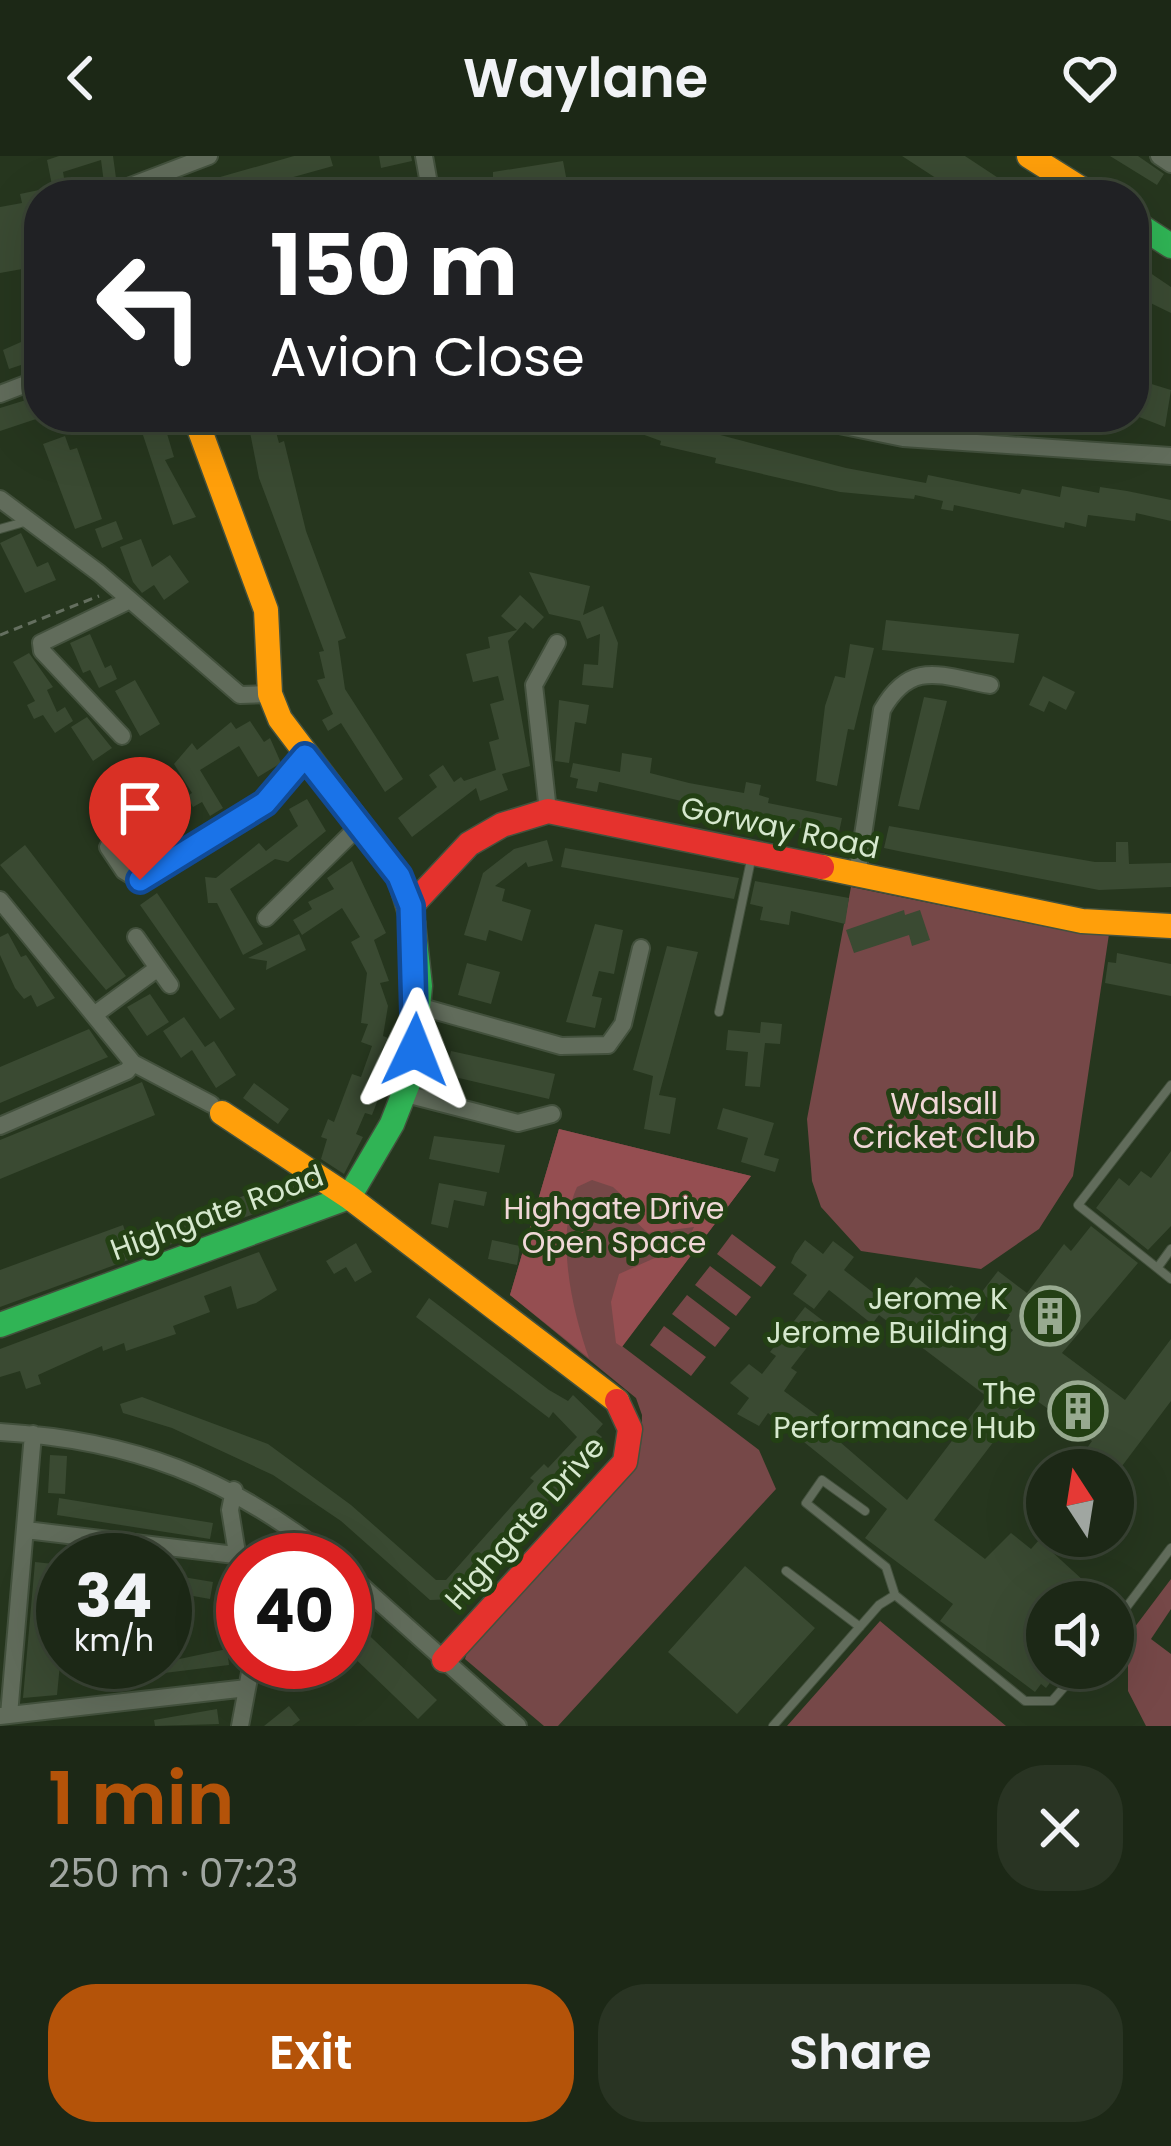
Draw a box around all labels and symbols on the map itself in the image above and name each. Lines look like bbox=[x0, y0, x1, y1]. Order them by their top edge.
pin bbox=[89, 757, 191, 880]
street label: Gorway Road bbox=[677, 786, 883, 869]
position arrow bbox=[352, 987, 478, 1113]
park label: Walsall Cricket Club bbox=[853, 1082, 1035, 1159]
street label: Highgate Road bbox=[104, 1154, 329, 1271]
park label: Highgate Drive Open Space bbox=[504, 1187, 724, 1264]
place label: Jerome K Jerome Building bbox=[766, 1277, 1008, 1354]
building icon: Jerome K Jerome Building bbox=[1019, 1285, 1081, 1347]
place label: The Performance Hub bbox=[773, 1372, 1036, 1449]
building icon: The Performance Hub bbox=[1047, 1380, 1109, 1442]
street label: Highgate Drive bbox=[435, 1426, 615, 1619]
north arrow bbox=[1026, 1449, 1134, 1557]
speed limit sign: 40 bbox=[216, 1533, 372, 1689]

